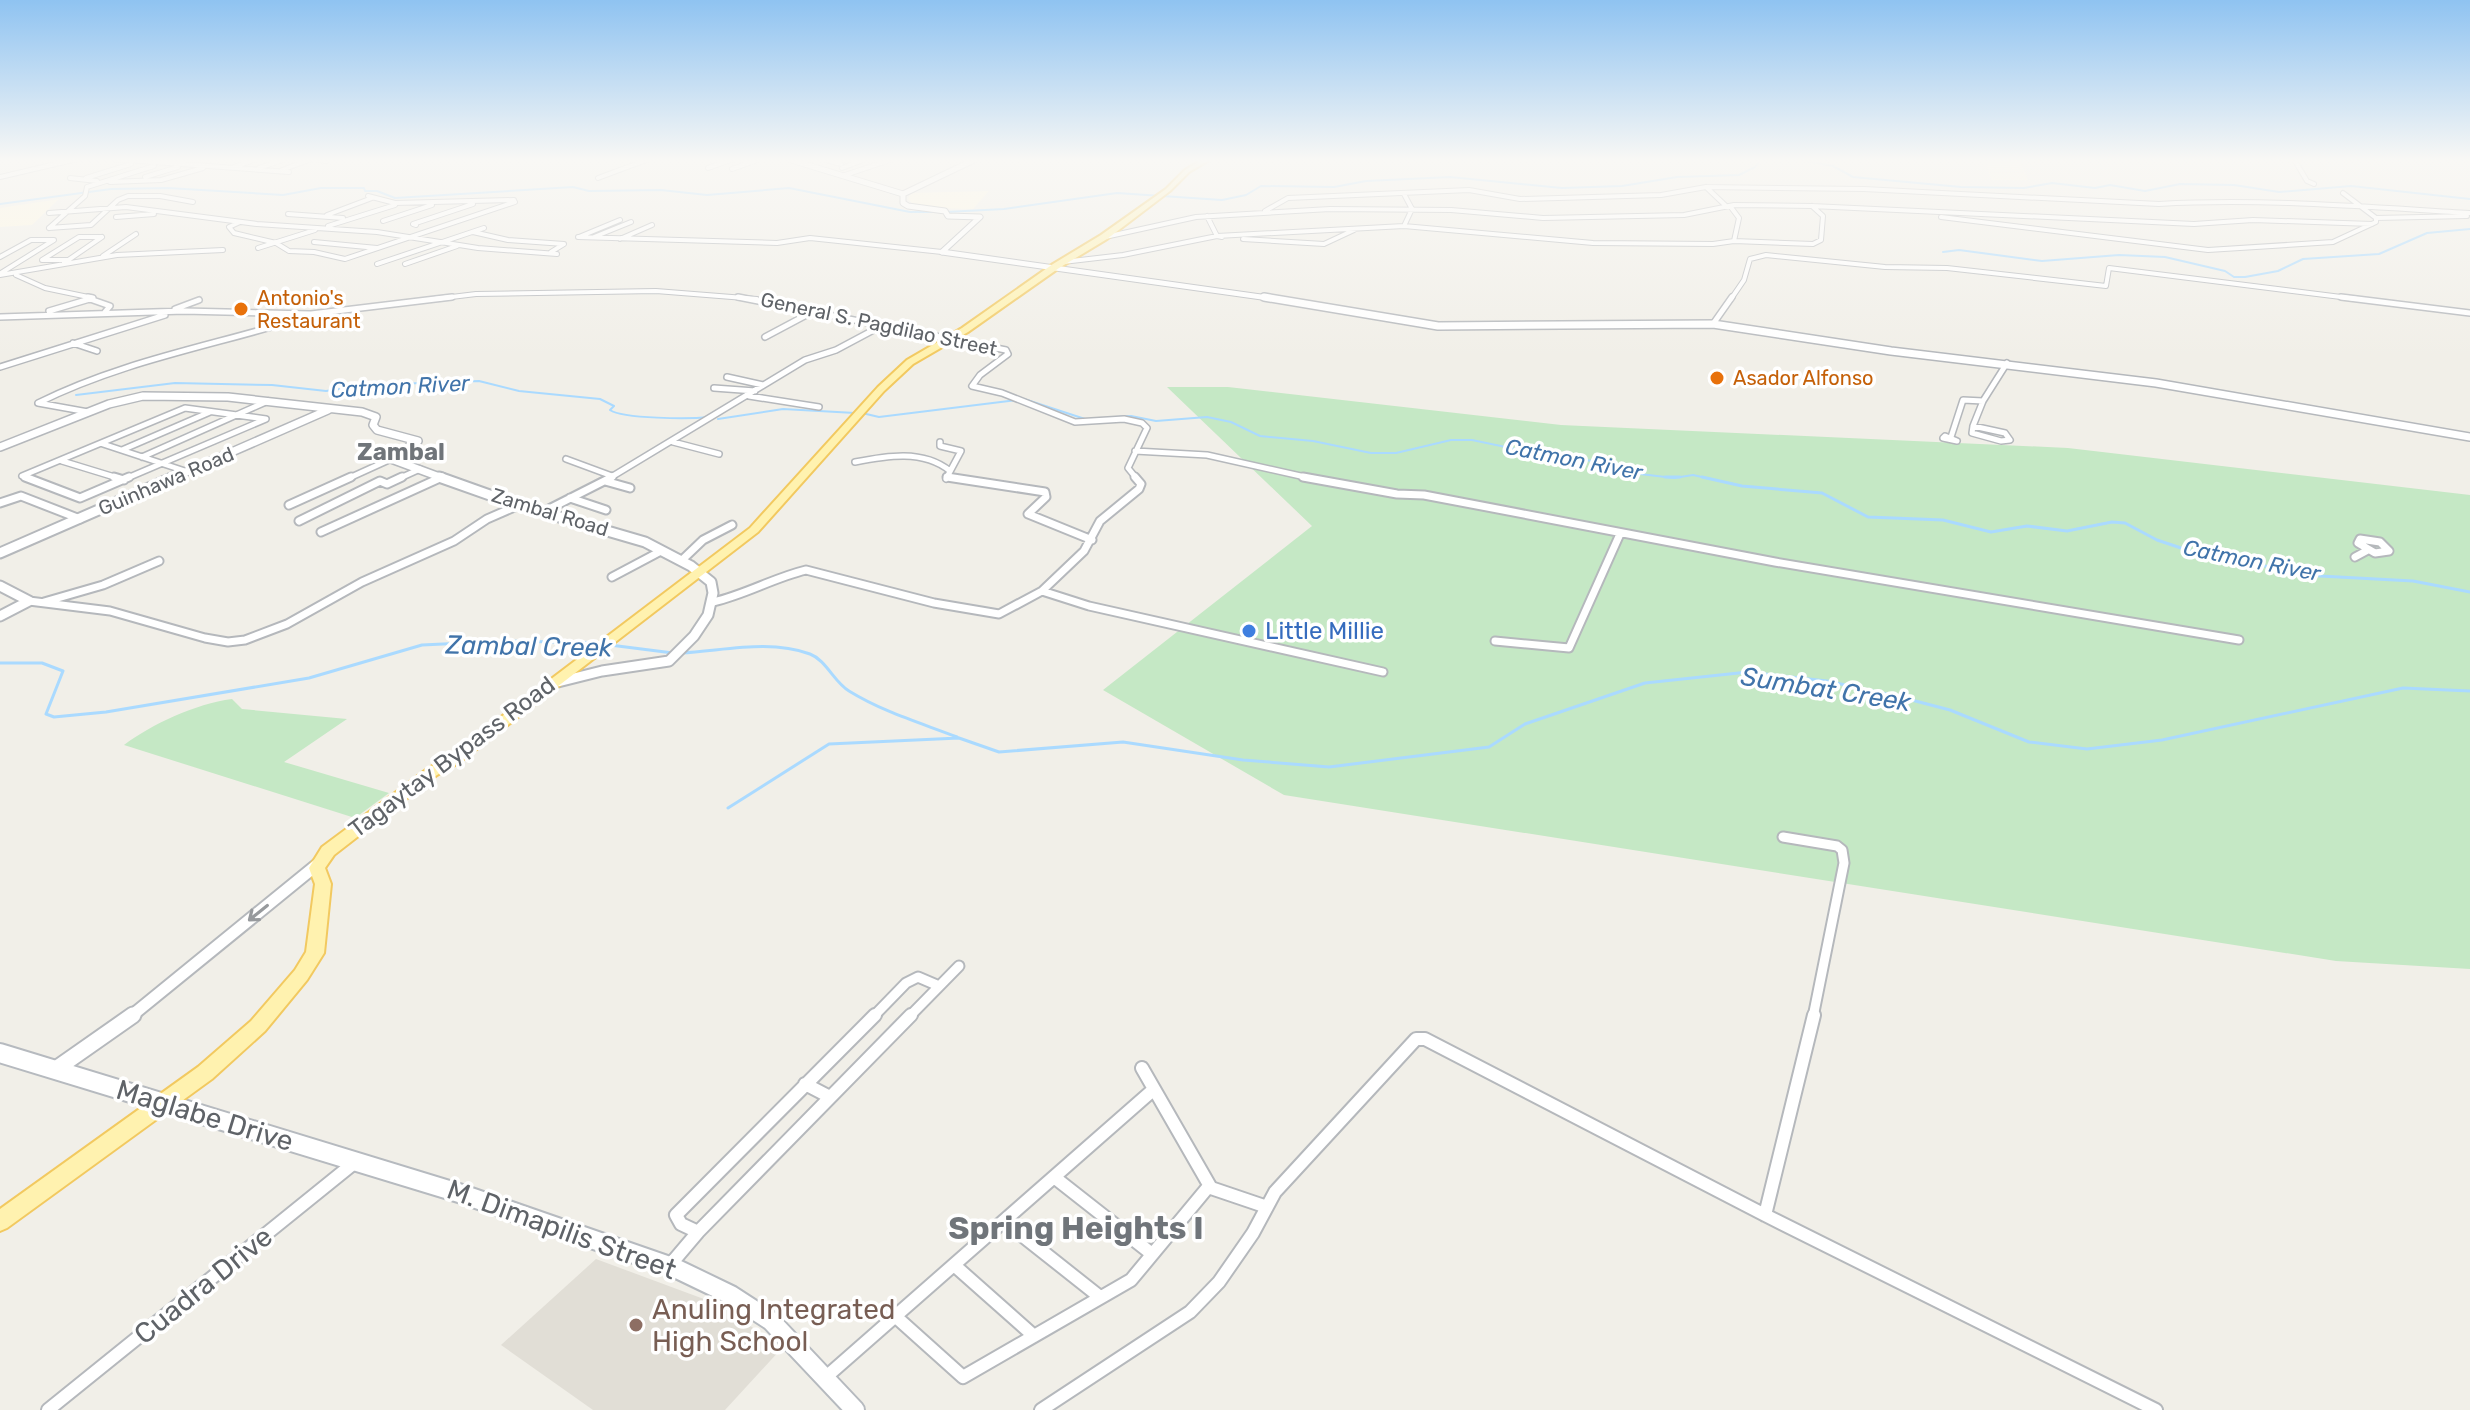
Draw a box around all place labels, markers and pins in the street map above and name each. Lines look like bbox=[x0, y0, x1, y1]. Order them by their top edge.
place label: Antonio's Restaurant bbox=[257, 286, 361, 333]
marker: Antonio's Restaurant bbox=[232, 300, 250, 318]
place label: Asador Alfonso bbox=[1733, 366, 1874, 390]
marker: Asador Alfonso bbox=[1708, 369, 1726, 387]
place label: Little Millie bbox=[1265, 617, 1384, 645]
marker: Little Millie bbox=[1240, 622, 1258, 640]
place label: Anuling Integrated High School bbox=[652, 1293, 895, 1358]
marker: Anuling Integrated High School bbox=[627, 1316, 645, 1334]

